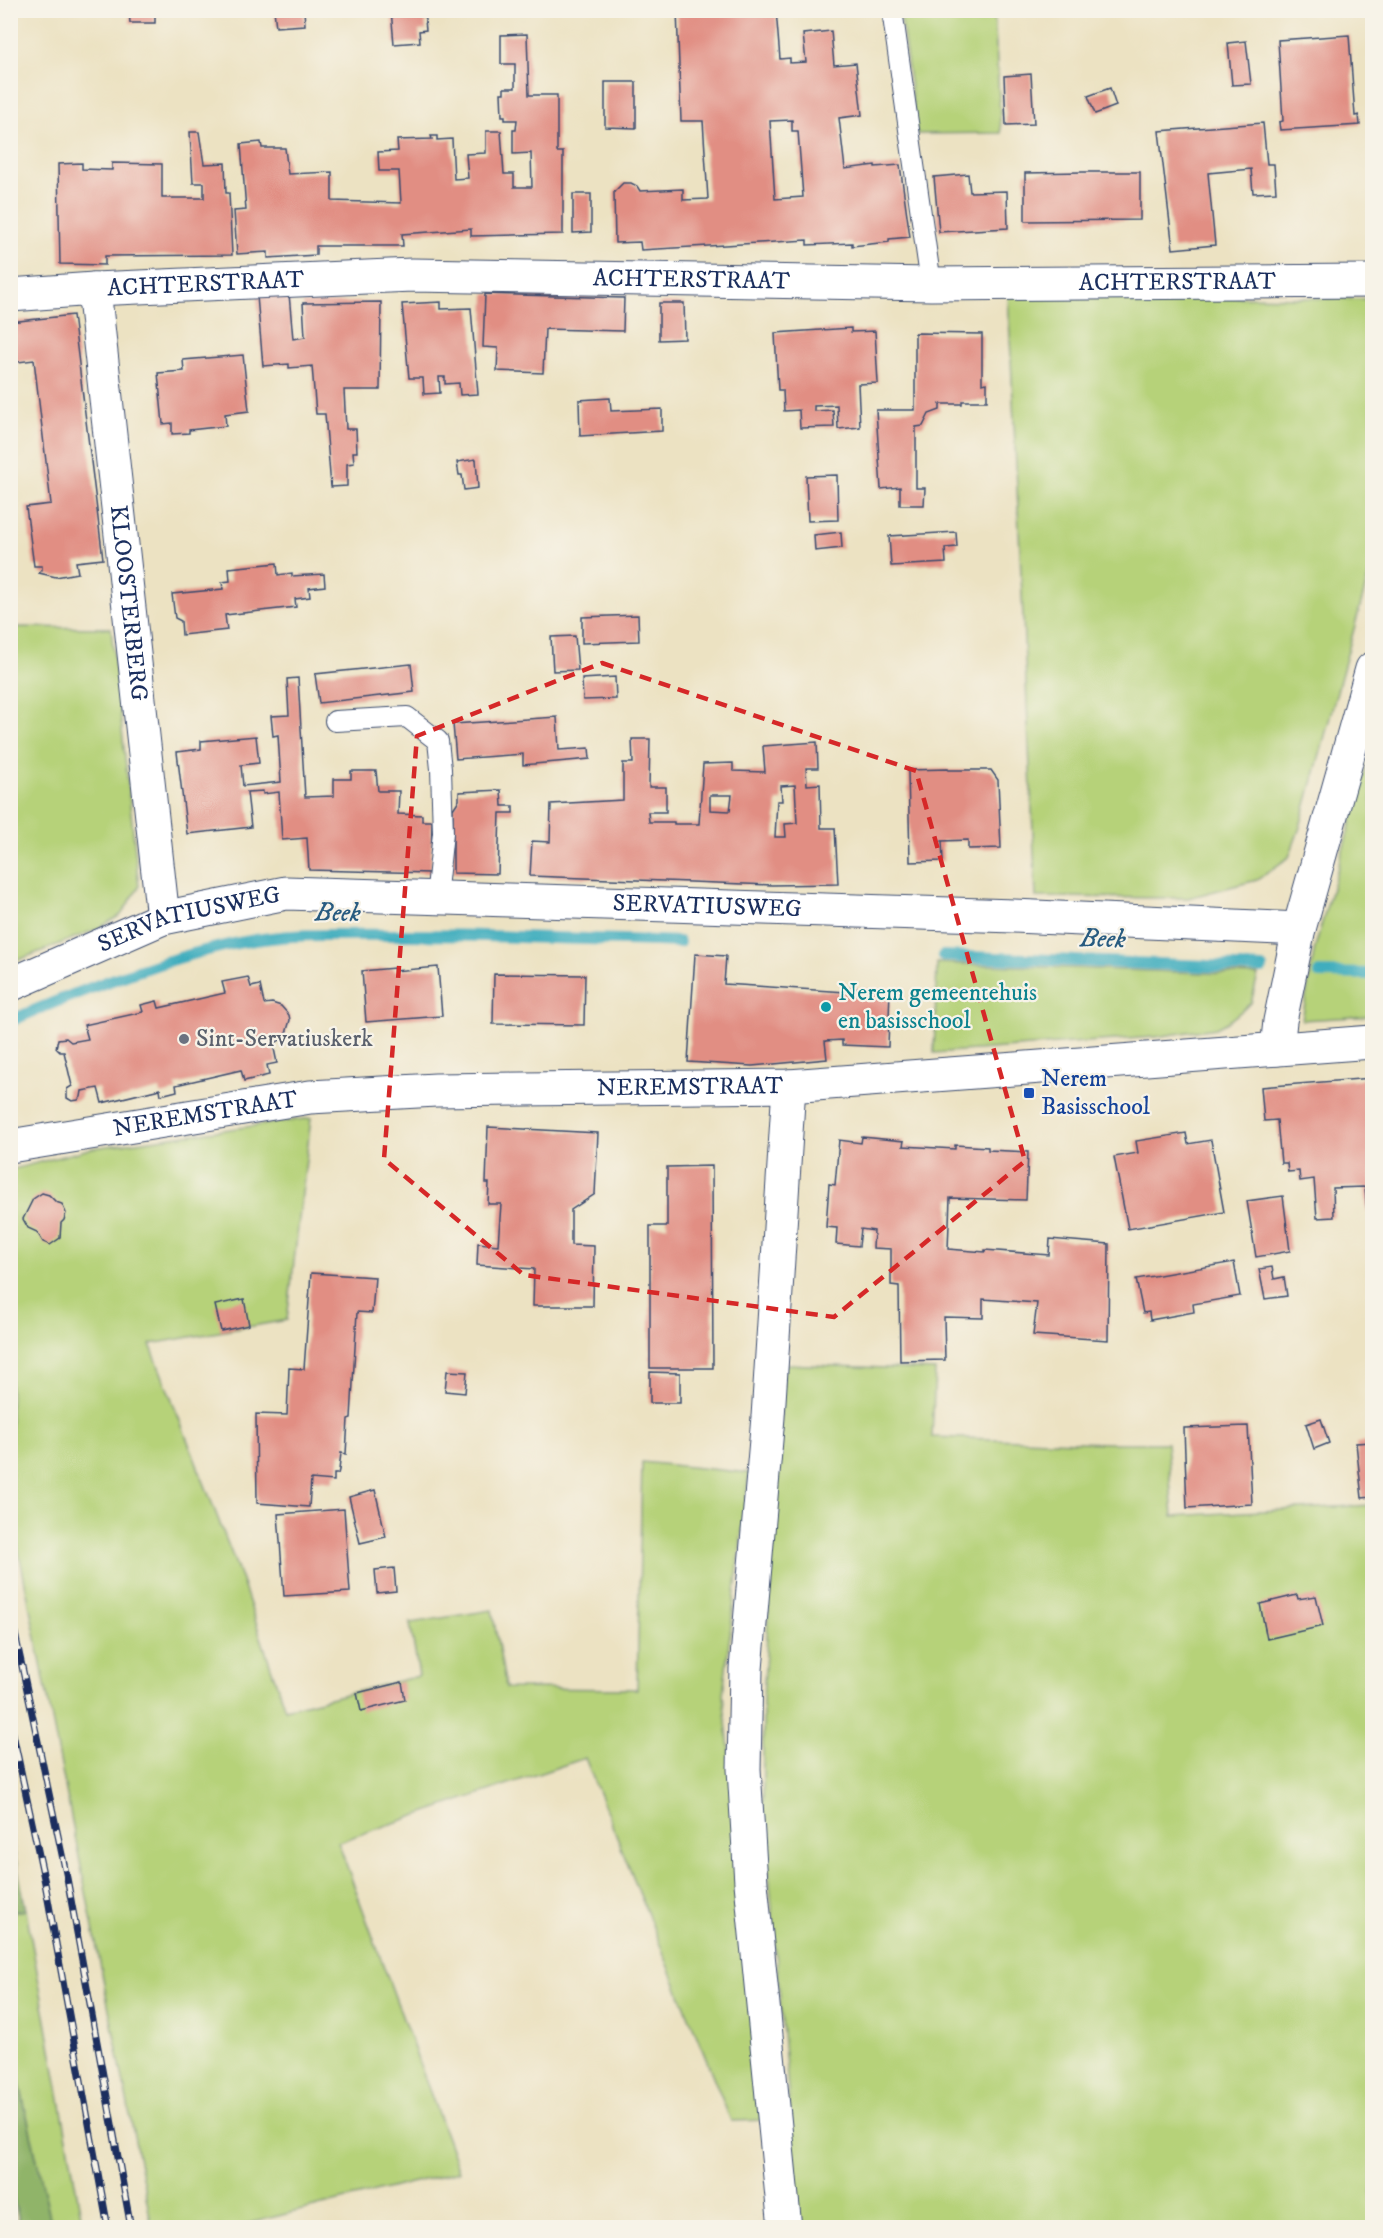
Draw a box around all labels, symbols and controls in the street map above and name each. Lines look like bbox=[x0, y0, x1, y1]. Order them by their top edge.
street label: ACHTERSTRAAT bbox=[593, 263, 790, 297]
street label: ACHTERSTRAAT bbox=[106, 265, 305, 303]
street label: ACHTERSTRAAT bbox=[1079, 267, 1276, 298]
street label: KLOOSTERBERG bbox=[103, 504, 154, 703]
street label: SERVATIUSWEG bbox=[93, 879, 283, 960]
street label: SERVATIUSWEG bbox=[612, 888, 802, 924]
water label: Beek bbox=[314, 896, 361, 930]
water label: Beek bbox=[1079, 922, 1127, 956]
place label: Nerem gemeentehuis en basisschool bbox=[838, 978, 1037, 1036]
marker: Nerem gemeentehuis en basisschool bbox=[819, 1000, 833, 1014]
place label: Sint-Servatiuskerk bbox=[196, 1024, 373, 1054]
marker: Sint-Servatiuskerk bbox=[177, 1032, 191, 1046]
place label: Nerem Basisschool bbox=[1041, 1064, 1151, 1122]
street label: NEREMSTRAAT bbox=[596, 1071, 783, 1103]
street label: NEREMSTRAAT bbox=[111, 1084, 300, 1144]
marker: Nerem Basisschool bbox=[1022, 1086, 1036, 1100]

